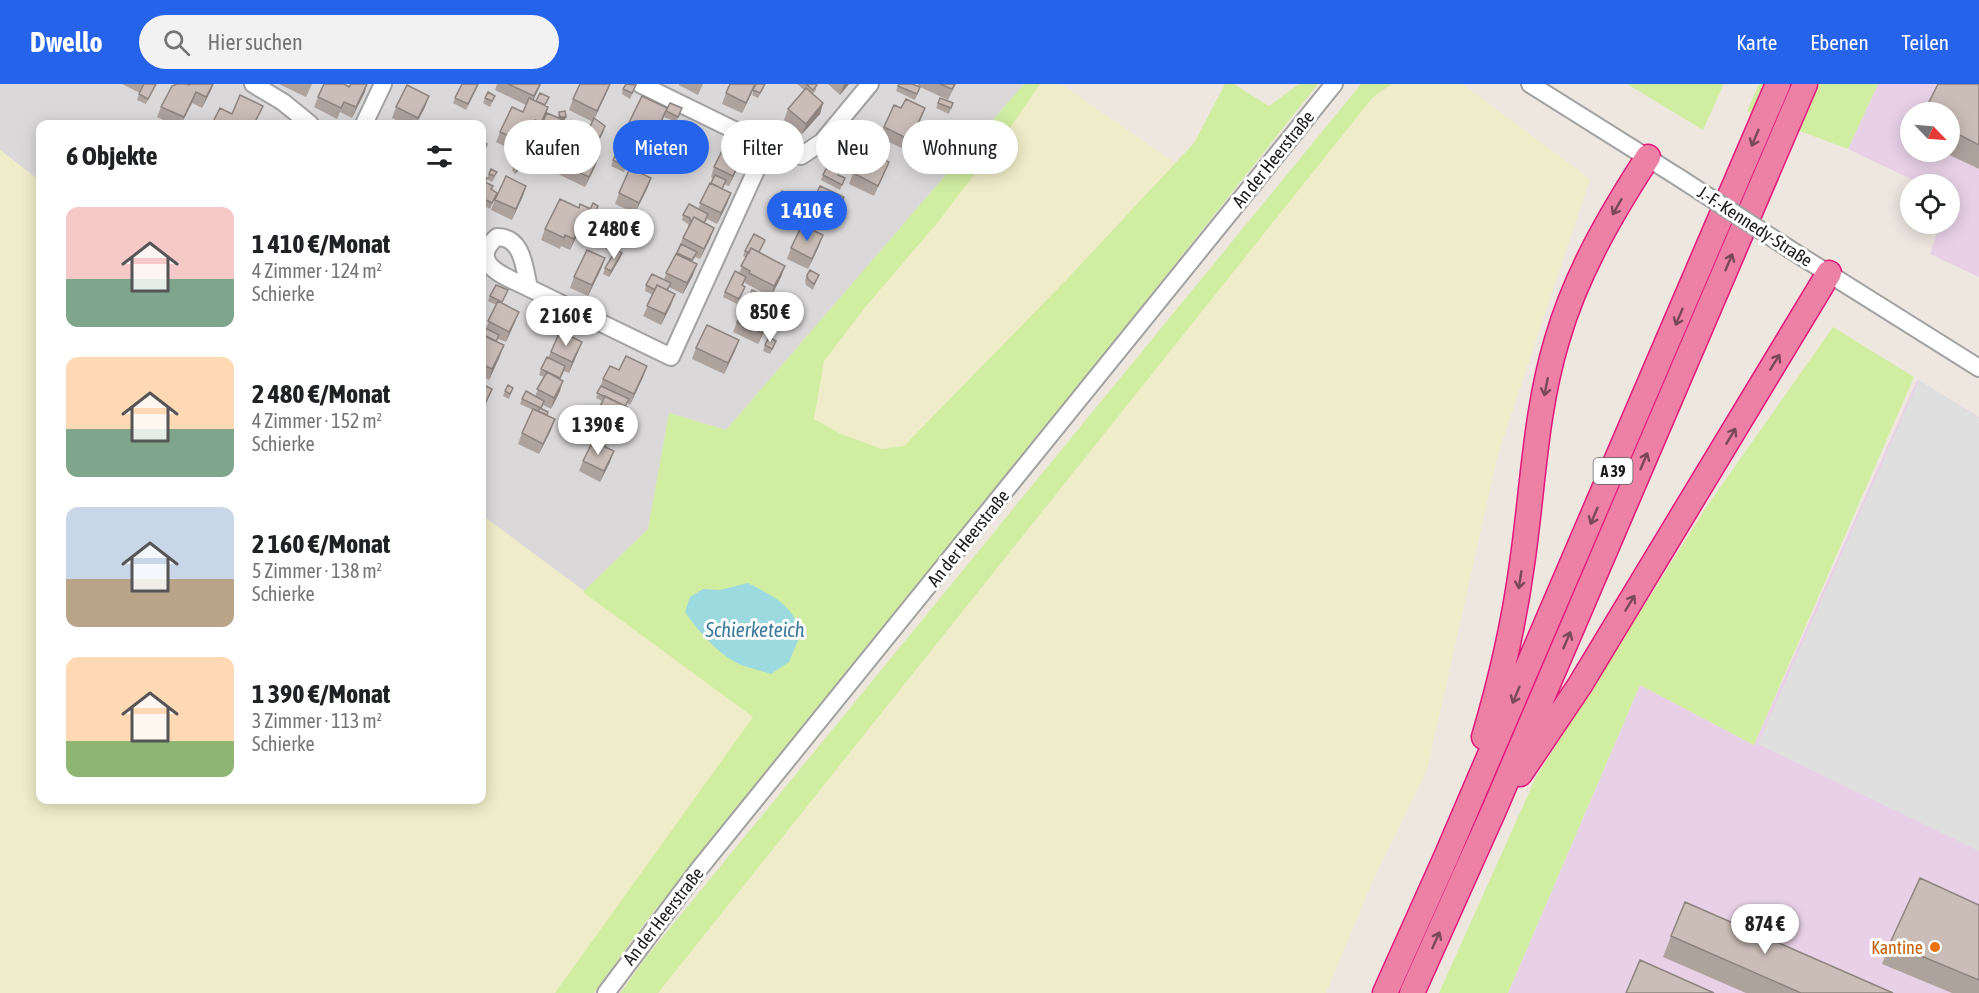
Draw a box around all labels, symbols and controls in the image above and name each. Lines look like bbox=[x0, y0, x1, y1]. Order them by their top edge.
search box bbox=[139, 15, 559, 69]
text: Dwello bbox=[30, 26, 103, 58]
icon: search bbox=[160, 26, 193, 59]
text: Hier suchen bbox=[208, 29, 303, 55]
text: Karte bbox=[1736, 30, 1777, 54]
text: Ebenen bbox=[1810, 30, 1869, 54]
text: Teilen bbox=[1902, 30, 1949, 54]
north arrow bbox=[1900, 102, 1960, 162]
map controls bbox=[1900, 102, 1960, 234]
street label: An der Heerstraße bbox=[1228, 107, 1318, 211]
chip: Kaufen bbox=[504, 120, 601, 174]
chip: Mieten bbox=[613, 120, 709, 174]
chip: Filter bbox=[721, 120, 804, 174]
chip: Neu bbox=[816, 120, 890, 174]
chip: Wohnung bbox=[902, 120, 1018, 174]
one-way arrow bbox=[1749, 128, 1760, 146]
icon: filters bbox=[423, 140, 456, 173]
text: 6 Objekte bbox=[66, 141, 158, 171]
button: locate bbox=[1900, 174, 1960, 234]
street label: J.-F.-Kennedy-Straße bbox=[1694, 181, 1816, 271]
pin: 1 410 € bbox=[752, 191, 862, 242]
one-way arrow bbox=[1611, 198, 1623, 215]
text: 1 410 € bbox=[781, 199, 833, 222]
pin: 2 480 € bbox=[559, 209, 669, 260]
text: 2 480 € bbox=[588, 217, 640, 240]
text: 1 410 €/Monat bbox=[252, 229, 390, 259]
icon: home bbox=[114, 231, 186, 303]
one-way arrow bbox=[1724, 254, 1735, 272]
text: 4 Zimmer · 124 m² bbox=[252, 259, 382, 282]
text: Schierke bbox=[252, 282, 315, 305]
pin: 850 € bbox=[728, 292, 812, 343]
pin: 2 160 € bbox=[511, 296, 621, 347]
text: 850 € bbox=[750, 300, 790, 323]
text: 2 160 € bbox=[540, 304, 592, 327]
one-way arrow bbox=[1672, 308, 1683, 326]
one-way arrow bbox=[1769, 354, 1782, 371]
one-way arrow bbox=[1540, 377, 1551, 397]
text: 2 480 €/Monat bbox=[252, 379, 390, 409]
icon: home bbox=[114, 381, 186, 453]
pin: 1 390 € bbox=[543, 405, 653, 456]
text: 4 Zimmer · 152 m² bbox=[252, 409, 382, 432]
text: 1 390 € bbox=[572, 413, 624, 436]
one-way arrow bbox=[1725, 428, 1737, 445]
text: Schierke bbox=[252, 432, 315, 455]
one-way arrow bbox=[1639, 452, 1650, 471]
road number: A 39 bbox=[1594, 458, 1632, 484]
street label: An der Heerstraße bbox=[923, 486, 1013, 590]
one-way arrow bbox=[1587, 506, 1599, 524]
text: 2 160 €/Monat bbox=[252, 529, 390, 559]
icon: home bbox=[114, 531, 186, 603]
text: 5 Zimmer · 138 m² bbox=[252, 559, 382, 582]
one-way arrow bbox=[1514, 570, 1525, 590]
text: Schierke bbox=[252, 582, 315, 605]
one-way arrow bbox=[1624, 595, 1636, 612]
water label: Schierketeich bbox=[705, 618, 805, 641]
one-way arrow bbox=[1562, 632, 1573, 650]
text: 1 390 €/Monat bbox=[252, 679, 390, 709]
icon: home bbox=[114, 681, 186, 753]
one-way arrow bbox=[1510, 685, 1522, 703]
text: 3 Zimmer · 113 m² bbox=[252, 709, 382, 732]
text: Schierke bbox=[252, 732, 315, 755]
street label: An der Heerstraße bbox=[618, 863, 708, 969]
pin: 874 € bbox=[1723, 904, 1807, 955]
text: 874 € bbox=[1745, 912, 1785, 935]
one-way arrow bbox=[1431, 931, 1443, 949]
place label: Kantine bbox=[1871, 937, 1923, 958]
marker: Kantine bbox=[1928, 940, 1942, 954]

